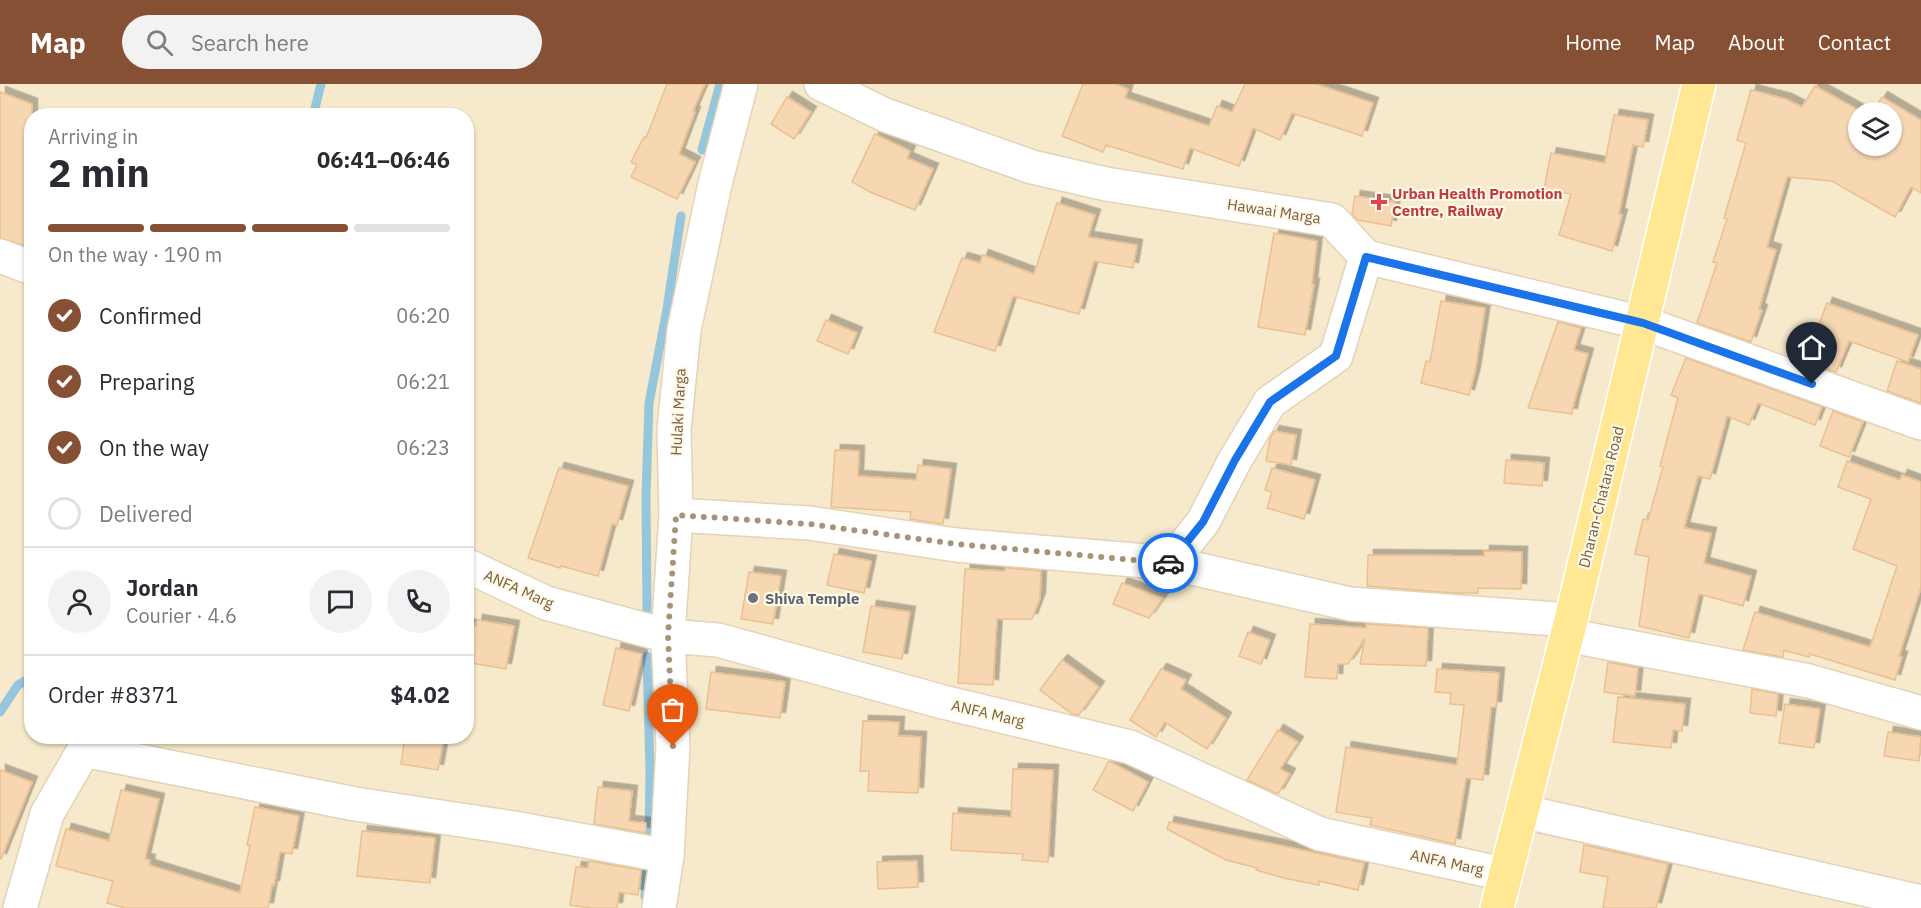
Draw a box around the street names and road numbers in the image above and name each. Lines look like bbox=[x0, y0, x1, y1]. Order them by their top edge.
street label: Hawaai Marga bbox=[1226, 194, 1322, 228]
street label: Hulaki Marga bbox=[666, 368, 690, 456]
street label: Dharan-Chatara Road bbox=[1574, 424, 1628, 570]
street label: ANFA Marg bbox=[481, 565, 557, 613]
street label: ANFA Marg bbox=[950, 695, 1026, 731]
street label: ANFA Marg bbox=[1409, 845, 1485, 879]

